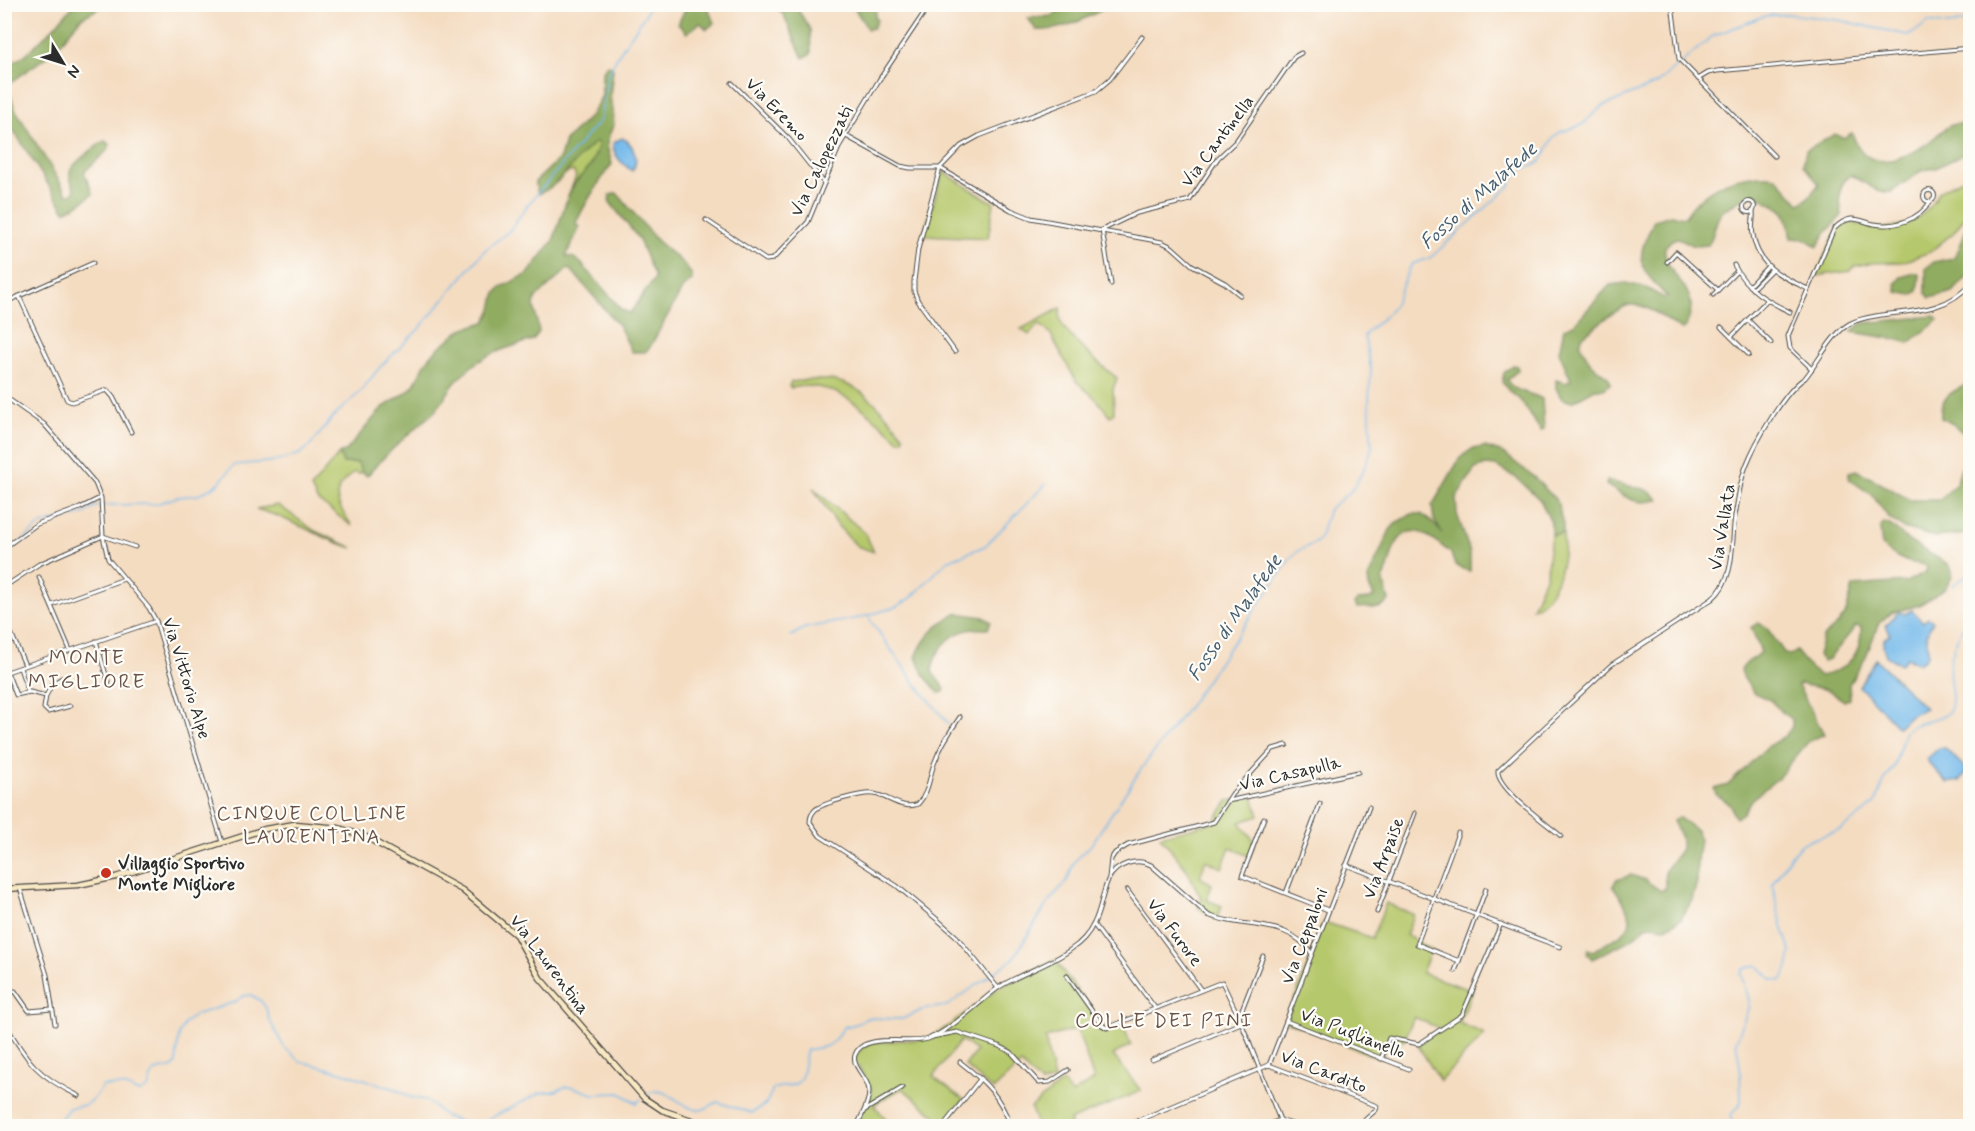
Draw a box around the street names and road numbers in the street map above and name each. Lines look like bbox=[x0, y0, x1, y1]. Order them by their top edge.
street label: Via Eremo bbox=[740, 73, 813, 147]
street label: Via Cantinella bbox=[1175, 91, 1260, 192]
street label: Via Calopezzati bbox=[785, 102, 859, 221]
street label: Via Vallata bbox=[1704, 482, 1742, 572]
street label: Via Vittorio Alpe bbox=[156, 614, 216, 742]
street label: Via Casapulla bbox=[1237, 751, 1343, 797]
street label: Via Arpaise bbox=[1357, 814, 1410, 903]
street label: Via Ceppaloni bbox=[1276, 885, 1334, 988]
street label: Via Furore bbox=[1141, 894, 1208, 972]
street label: Via Laurentina bbox=[504, 910, 595, 1020]
street label: Via Puglianello bbox=[1296, 1003, 1409, 1067]
street label: Via Cardito bbox=[1277, 1045, 1370, 1099]

